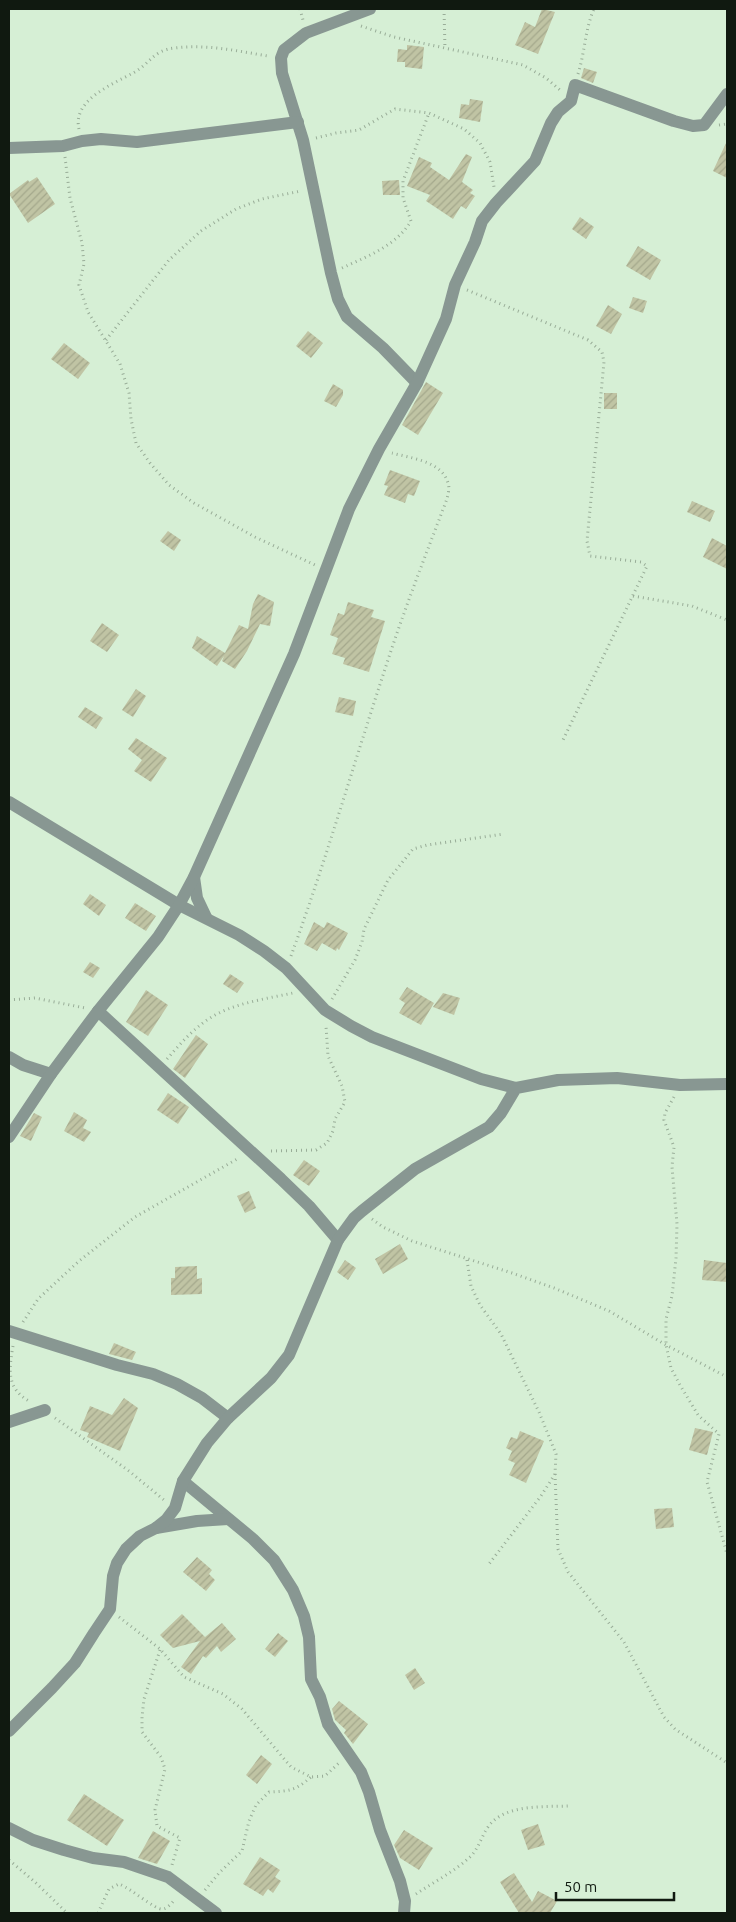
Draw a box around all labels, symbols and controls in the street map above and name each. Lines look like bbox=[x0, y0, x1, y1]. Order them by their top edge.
scale bar bbox=[556, 1870, 674, 1902]
text: 50 m bbox=[564, 1878, 597, 1895]

